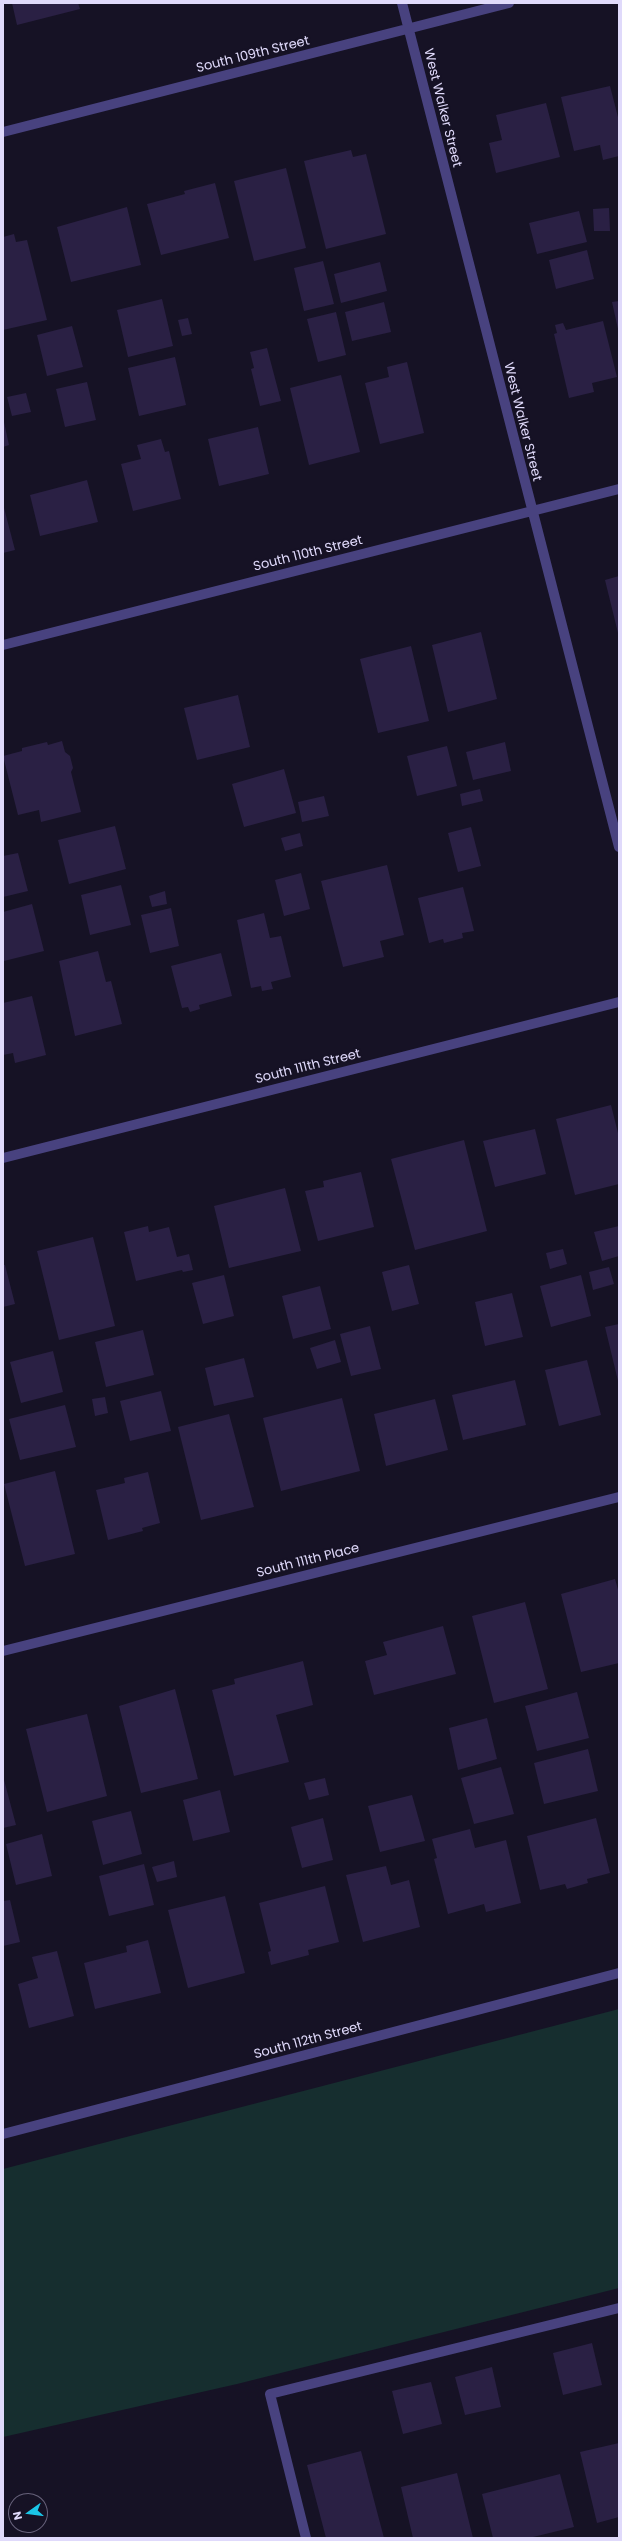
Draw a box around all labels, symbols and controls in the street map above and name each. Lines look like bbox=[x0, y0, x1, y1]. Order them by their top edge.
street label: South 109th Street bbox=[195, 33, 311, 77]
street label: West Walker Street bbox=[420, 47, 464, 169]
street label: West Walker Street bbox=[500, 361, 544, 483]
street label: South 110th Street bbox=[252, 533, 364, 575]
street label: South 111th Street bbox=[254, 1046, 362, 1088]
street label: South 111th Place bbox=[255, 1541, 361, 1581]
street label: South 112th Street bbox=[252, 2019, 364, 2063]
north arrow bbox=[8, 2493, 48, 2533]
text: N bbox=[9, 2510, 26, 2522]

